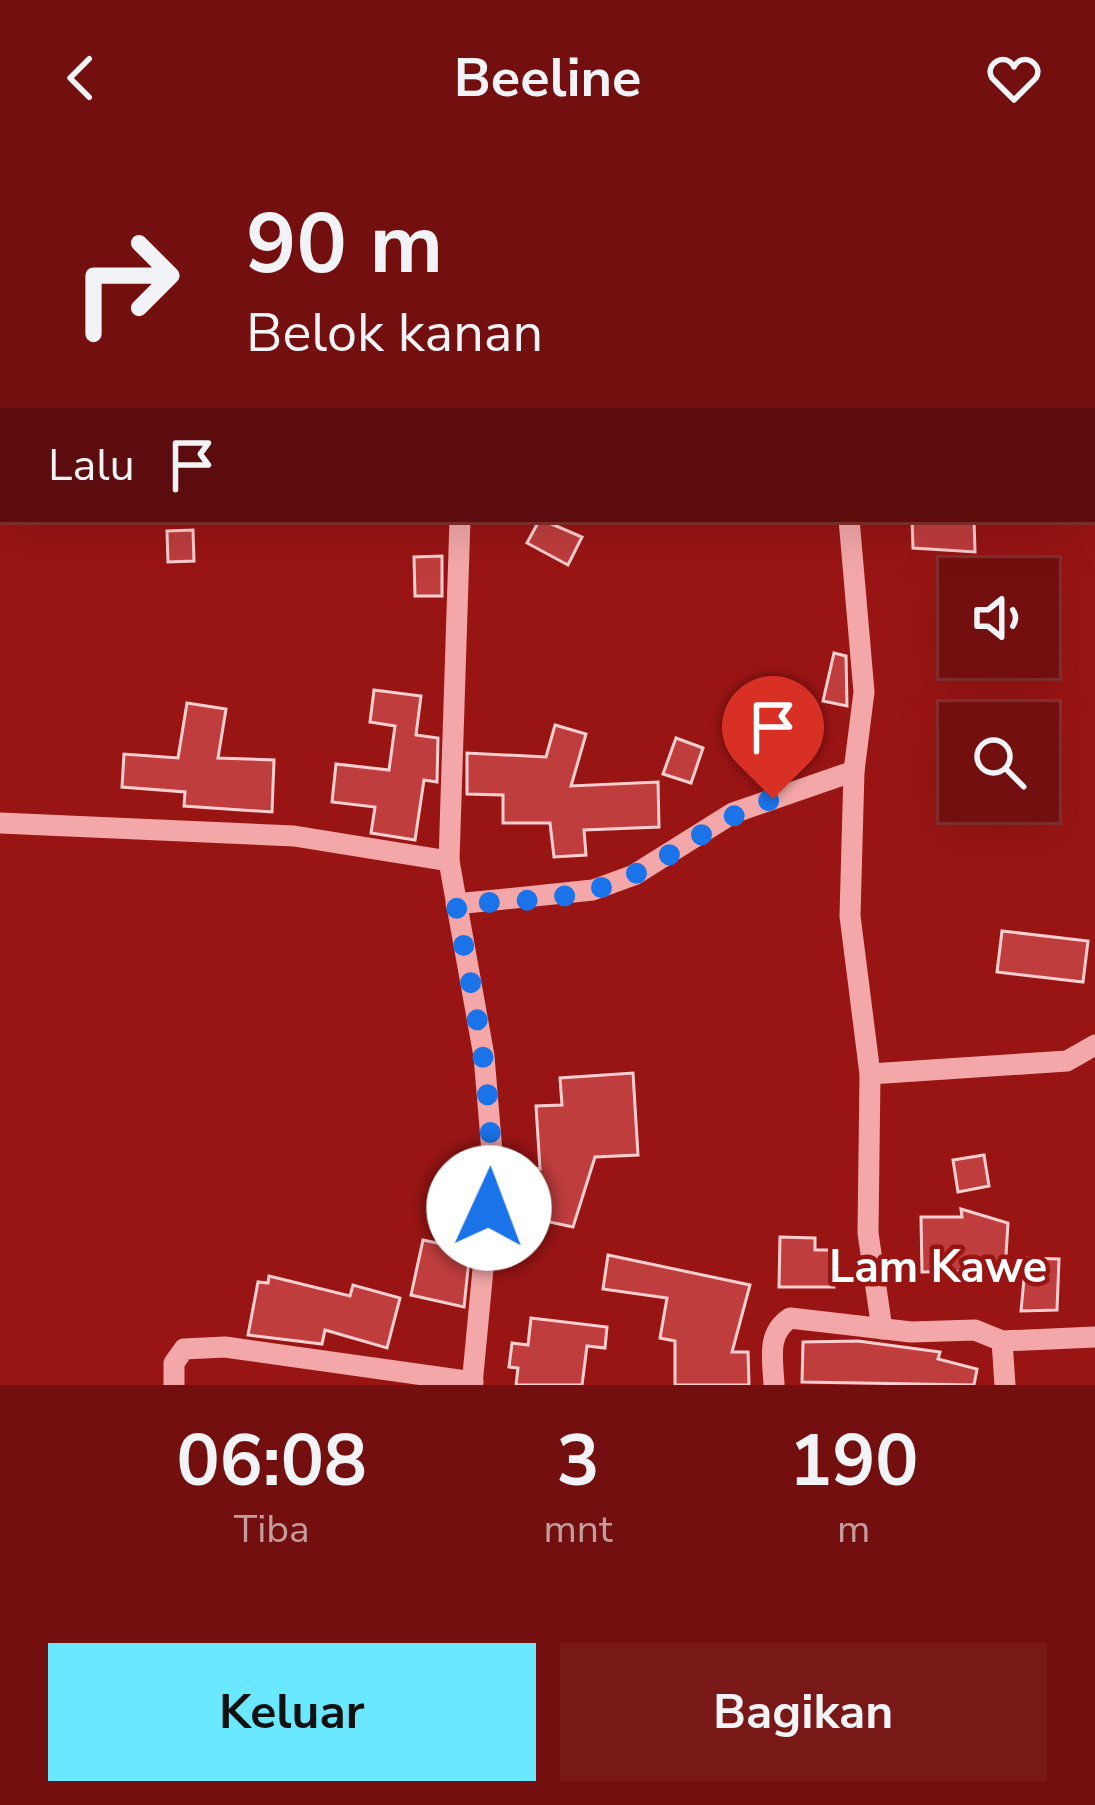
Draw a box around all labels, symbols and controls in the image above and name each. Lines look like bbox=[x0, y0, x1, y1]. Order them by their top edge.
text: Beeline bbox=[454, 41, 641, 115]
icon: back bbox=[48, 45, 114, 111]
icon: heart bbox=[981, 45, 1047, 111]
text: 90 m bbox=[246, 187, 443, 302]
icon: right bbox=[48, 204, 204, 360]
text: Belok kanan bbox=[246, 296, 543, 370]
icon: arrive bbox=[159, 432, 225, 498]
text: Lalu bbox=[48, 435, 135, 496]
map controls bbox=[939, 558, 1059, 822]
button: sound bbox=[939, 558, 1059, 678]
pin bbox=[722, 676, 824, 799]
icon: arrive bbox=[740, 694, 806, 760]
button: search bbox=[939, 702, 1059, 822]
position arrow bbox=[426, 1145, 552, 1271]
district label: Lam Kawe bbox=[829, 1237, 1047, 1298]
text: 06:08 bbox=[176, 1412, 367, 1510]
text: 3 bbox=[556, 1412, 600, 1510]
text: 190 bbox=[789, 1412, 919, 1510]
text: Tiba bbox=[234, 1503, 310, 1556]
text: mnt bbox=[543, 1503, 613, 1556]
text: m bbox=[837, 1503, 870, 1556]
button: Keluar bbox=[48, 1643, 536, 1781]
button: Bagikan bbox=[560, 1643, 1047, 1781]

